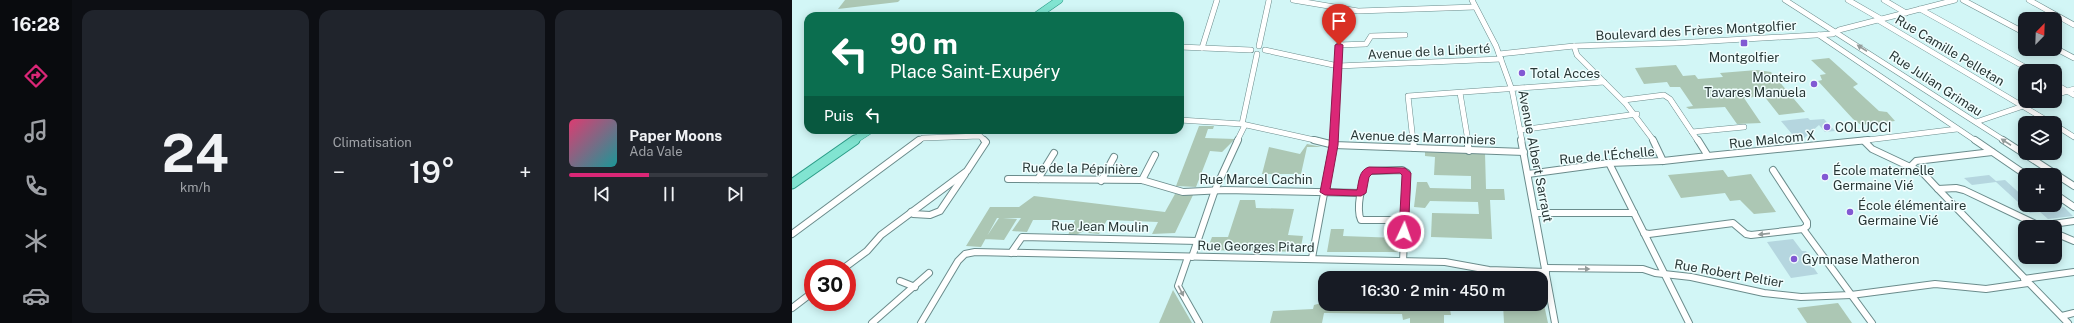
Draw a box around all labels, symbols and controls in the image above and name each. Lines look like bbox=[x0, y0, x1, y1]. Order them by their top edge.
pin bbox=[1322, 4, 1356, 45]
icon: arrive bbox=[1328, 10, 1350, 32]
street label: Rue Camille Pelletan bbox=[1892, 12, 2007, 89]
north arrow bbox=[2018, 12, 2062, 56]
map controls bbox=[2018, 12, 2062, 264]
text: 16:28 bbox=[12, 14, 60, 35]
street label: Boulevard des Frères Montgolfier bbox=[1595, 18, 1797, 43]
text: 90 m bbox=[890, 27, 958, 60]
icon: left bbox=[824, 28, 876, 80]
marker: Montgolfier bbox=[1739, 38, 1749, 48]
street label: Avenue de la Liberté bbox=[1367, 41, 1491, 62]
one-way arrow bbox=[1856, 45, 1867, 52]
street label: Rue Julian Grimau bbox=[1886, 48, 1985, 119]
place label: Montgolfier bbox=[1709, 50, 1779, 65]
text: Place Saint-Exupéry bbox=[890, 61, 1060, 82]
icon: directions bbox=[22, 62, 50, 90]
button: sound bbox=[2018, 64, 2062, 108]
place label: Total Acces bbox=[1530, 66, 1600, 81]
marker: Total Acces bbox=[1517, 68, 1527, 78]
place label: Monteiro Tavares Manuela bbox=[1704, 70, 1806, 100]
marker: Monteiro Tavares Manuela bbox=[1809, 79, 1819, 89]
street label: Avenue Albert Sarraut bbox=[1515, 89, 1556, 224]
icon: left bbox=[862, 104, 884, 126]
text: Puis bbox=[824, 107, 854, 124]
button: layers bbox=[2018, 116, 2062, 160]
icon: music bbox=[22, 117, 50, 145]
place label: COLUCCI bbox=[1835, 120, 1891, 135]
marker: COLUCCI bbox=[1822, 122, 1832, 132]
text: 24 bbox=[162, 123, 229, 184]
text: Paper Moons bbox=[629, 127, 722, 144]
street label: Avenue des Marronniers bbox=[1350, 127, 1496, 148]
street label: Rue Malcom X bbox=[1728, 128, 1816, 151]
text: Climatisation bbox=[333, 135, 412, 150]
one-way arrow bbox=[2000, 138, 2012, 145]
street label: Rue de l'Échelle bbox=[1559, 143, 1655, 167]
text: Ada Vale bbox=[629, 144, 683, 159]
text: 19° bbox=[409, 154, 455, 190]
text: − bbox=[333, 159, 345, 185]
text: + bbox=[519, 159, 531, 185]
street label: Rue de la Pépinière bbox=[1022, 160, 1138, 177]
place label: École maternelle Germaine Vié bbox=[1833, 162, 1934, 193]
button: + bbox=[2018, 168, 2062, 212]
icon: phone bbox=[22, 172, 50, 200]
street label: Rue Marcel Cachin bbox=[1199, 172, 1313, 187]
marker: École maternelle Germaine Vié bbox=[1820, 172, 1830, 182]
text: km/h bbox=[180, 180, 211, 195]
icon: previous bbox=[591, 183, 613, 205]
icon: pause bbox=[658, 183, 680, 205]
icon: next bbox=[724, 183, 746, 205]
place label: École élémentaire Germaine Vié bbox=[1858, 197, 1966, 228]
marker: École élémentaire Germaine Vié bbox=[1845, 207, 1855, 217]
position arrow bbox=[1383, 211, 1425, 253]
street label: Rue Jean Moulin bbox=[1051, 218, 1149, 235]
button: − bbox=[2018, 220, 2062, 264]
icon: climate bbox=[22, 227, 50, 255]
one-way arrow bbox=[1758, 230, 1770, 237]
street label: Rue Georges Pitard bbox=[1197, 238, 1315, 255]
place label: Gymnase Matheron bbox=[1802, 252, 1919, 267]
marker: Gymnase Matheron bbox=[1789, 254, 1799, 264]
street label: Rue Robert Peltier bbox=[1673, 257, 1785, 290]
speed limit sign: 30 bbox=[804, 259, 856, 311]
one-way arrow bbox=[1578, 266, 1591, 272]
icon: car bbox=[22, 282, 50, 310]
text: 16:30 · 2 min · 450 m bbox=[1361, 282, 1505, 299]
one-way arrow bbox=[1178, 285, 1184, 297]

